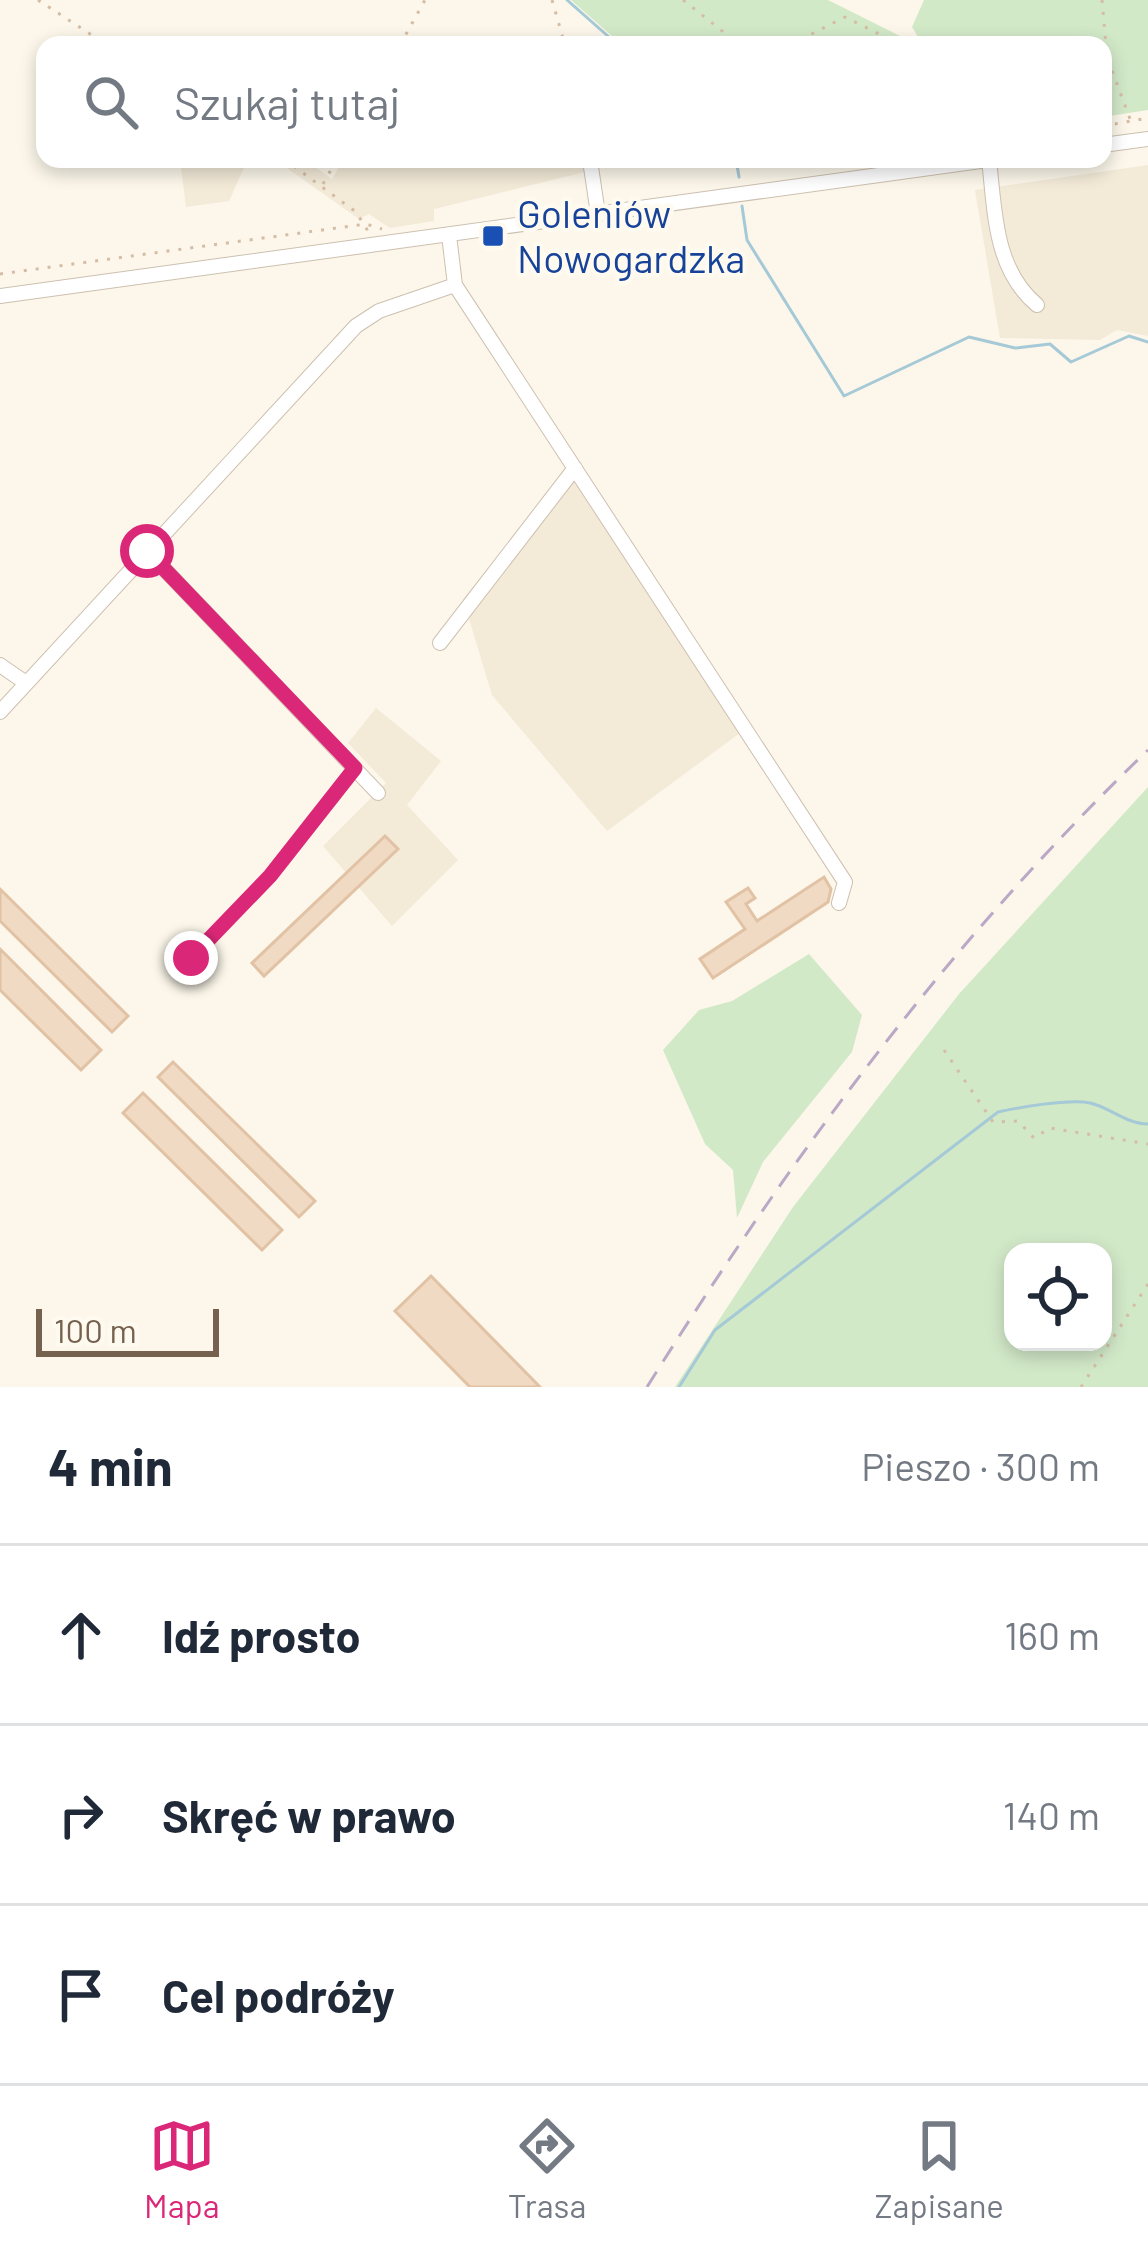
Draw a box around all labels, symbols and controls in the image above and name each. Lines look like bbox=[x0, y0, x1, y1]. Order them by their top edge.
search box bbox=[36, 36, 1112, 168]
icon: search bbox=[78, 69, 144, 135]
text: Szukaj tutaj bbox=[174, 75, 401, 129]
place label: Goleniów Nowogardzka bbox=[517, 189, 745, 281]
marker: Goleniów Nowogardzka bbox=[480, 223, 506, 249]
route start bbox=[120, 524, 174, 578]
route end bbox=[164, 931, 218, 985]
map controls bbox=[1004, 1243, 1112, 1351]
button: locate bbox=[1004, 1243, 1112, 1351]
scale bar bbox=[36, 1303, 219, 1356]
text: 100 m bbox=[54, 1310, 137, 1350]
text: 4 min bbox=[48, 1435, 173, 1496]
text: Pieszo · 300 m bbox=[861, 1442, 1100, 1489]
icon: ahead bbox=[48, 1602, 114, 1668]
text: Idź prosto bbox=[162, 1608, 361, 1662]
text: 160 m bbox=[1004, 1611, 1100, 1658]
icon: right bbox=[48, 1782, 114, 1848]
text: Skręć w prawo bbox=[162, 1788, 456, 1842]
text: 140 m bbox=[1003, 1791, 1100, 1838]
icon: arrive bbox=[48, 1962, 114, 2028]
text: Cel podróży bbox=[162, 1968, 395, 2022]
tab: Mapa bbox=[144, 2113, 220, 2225]
tab: Trasa bbox=[508, 2113, 586, 2225]
tab: Zapisane bbox=[874, 2113, 1004, 2225]

